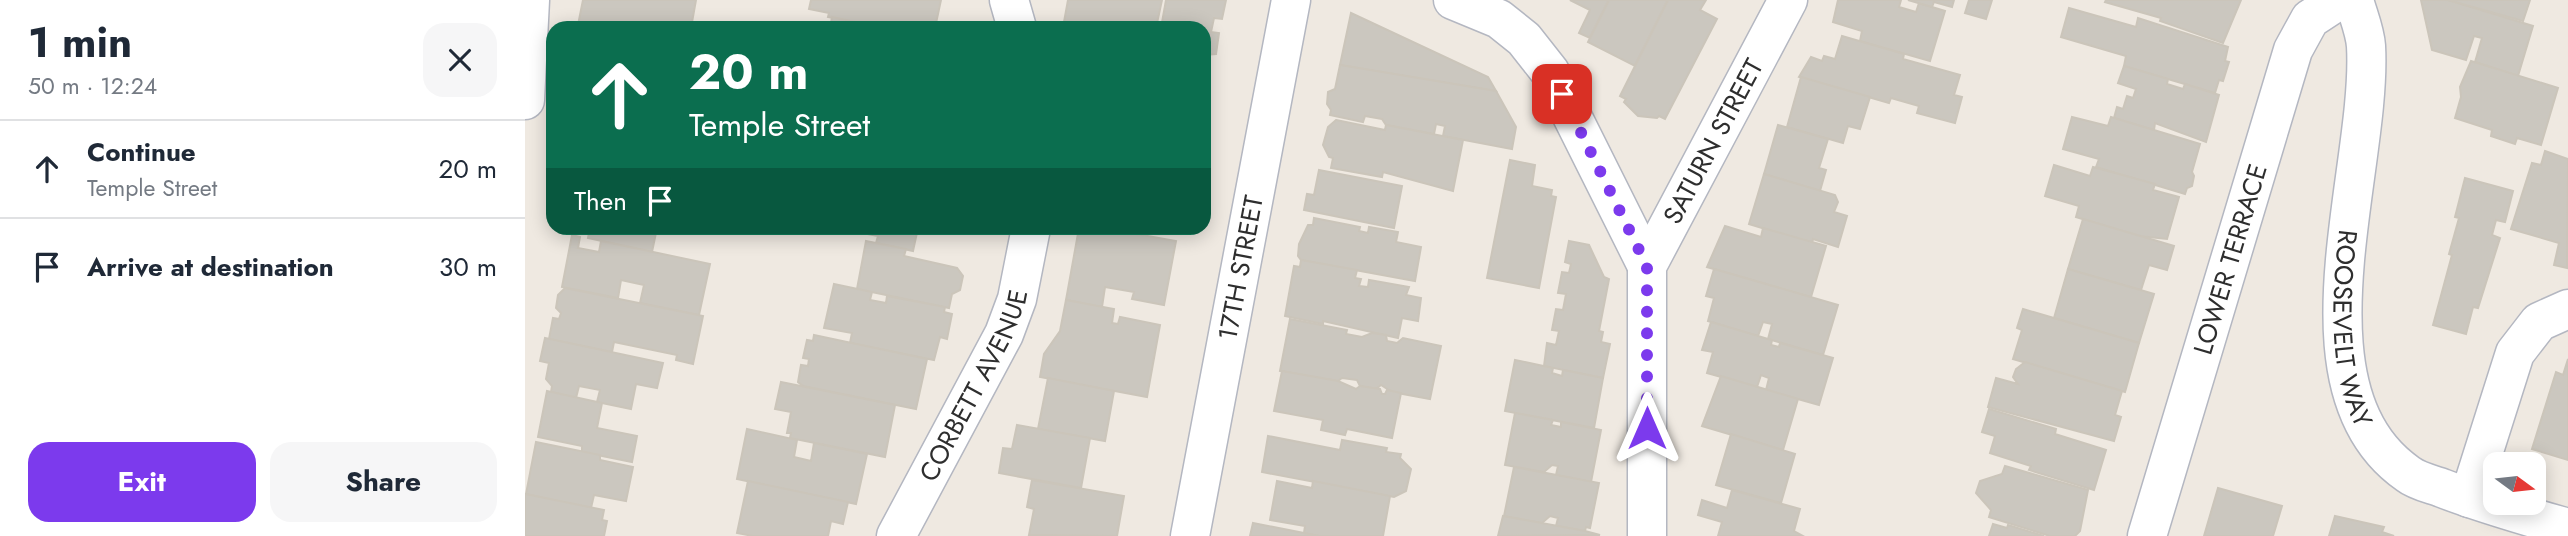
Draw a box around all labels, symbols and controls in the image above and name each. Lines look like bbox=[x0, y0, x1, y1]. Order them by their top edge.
text: 1 min bbox=[28, 12, 132, 73]
button: close bbox=[423, 23, 497, 97]
text: 20 m bbox=[689, 37, 808, 107]
icon: ahead bbox=[574, 49, 665, 140]
street label: SATURN STREET bbox=[1654, 52, 1772, 231]
pin bbox=[1532, 64, 1592, 124]
text: 50 m · 12:24 bbox=[28, 69, 157, 103]
icon: arrive bbox=[1543, 75, 1581, 113]
text: Temple Street bbox=[689, 102, 870, 148]
text: Continue bbox=[87, 133, 196, 171]
icon: ahead bbox=[28, 150, 66, 188]
text: 20 m bbox=[439, 150, 497, 188]
street label: LOWER TERRACE bbox=[2184, 159, 2277, 359]
text: Temple Street bbox=[87, 171, 217, 205]
text: Then bbox=[574, 182, 627, 220]
icon: arrive bbox=[641, 182, 679, 220]
street label: 17TH STREET bbox=[1208, 192, 1273, 343]
street label: ROOSEVELT WAY bbox=[2323, 228, 2382, 434]
icon: arrive bbox=[28, 248, 66, 286]
text: Arrive at destination bbox=[87, 248, 334, 286]
text: 30 m bbox=[439, 248, 497, 286]
street label: CORBETT AVENUE bbox=[910, 286, 1037, 488]
position arrow bbox=[1610, 391, 1684, 465]
button: Exit bbox=[28, 442, 256, 522]
button: Share bbox=[270, 442, 497, 522]
north arrow bbox=[2483, 452, 2546, 514]
map controls bbox=[2483, 452, 2546, 515]

